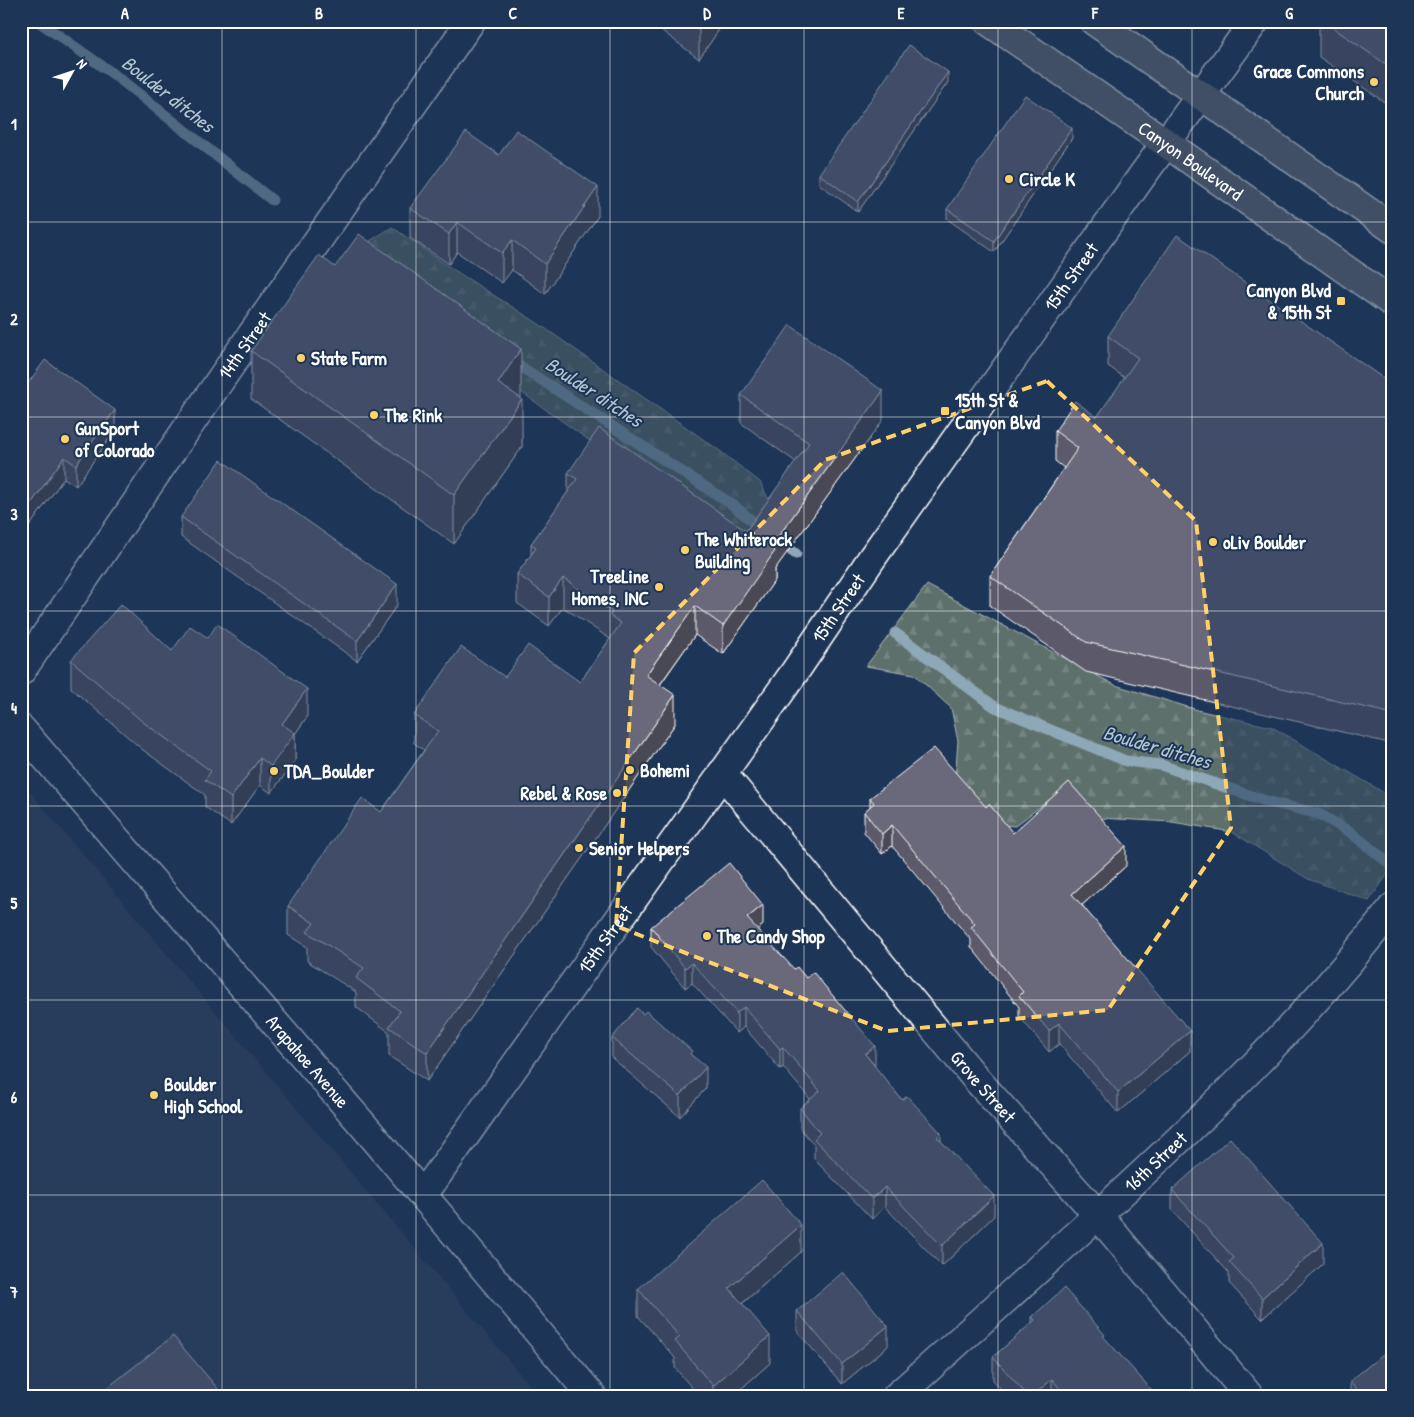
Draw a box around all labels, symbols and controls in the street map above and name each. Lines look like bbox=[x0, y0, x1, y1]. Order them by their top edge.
text: A bbox=[121, 2, 129, 24]
text: B bbox=[315, 2, 323, 24]
text: C bbox=[509, 2, 518, 24]
text: D bbox=[703, 2, 711, 24]
text: E bbox=[897, 2, 905, 24]
text: F bbox=[1091, 2, 1099, 24]
text: G bbox=[1285, 2, 1293, 24]
north arrow bbox=[48, 48, 98, 98]
water label: Boulder ditches bbox=[116, 49, 222, 140]
text: N bbox=[73, 54, 92, 73]
place label: Grace Commons Church bbox=[1253, 58, 1365, 106]
marker: Grace Commons Church bbox=[1368, 76, 1380, 88]
text: 1 bbox=[11, 113, 17, 135]
street label: Canyon Boulevard bbox=[1133, 115, 1249, 207]
place label: Circle K bbox=[1019, 166, 1075, 192]
marker: Circle K bbox=[1003, 173, 1015, 185]
street label: 15th Street bbox=[1038, 237, 1104, 316]
place label: Canyon Blvd & 15th St bbox=[1246, 277, 1332, 325]
marker: Canyon Blvd & 15th St bbox=[1335, 295, 1347, 307]
street label: 14th Street bbox=[212, 306, 277, 384]
text: 2 bbox=[10, 308, 18, 330]
place label: State Farm bbox=[311, 345, 387, 371]
water label: Boulder ditches bbox=[541, 350, 650, 434]
marker: State Farm bbox=[295, 352, 307, 364]
place label: 15th St & Canyon Blvd bbox=[955, 387, 1040, 436]
place label: The Rink bbox=[383, 402, 442, 428]
marker: 15th St & Canyon Blvd bbox=[939, 405, 951, 417]
marker: The Rink bbox=[368, 409, 380, 421]
place label: GunSport of Colorado bbox=[75, 415, 155, 463]
marker: GunSport of Colorado bbox=[59, 433, 71, 445]
text: 3 bbox=[10, 503, 18, 525]
place label: The Whiterock Building bbox=[694, 526, 792, 575]
place label: oLiv Boulder bbox=[1223, 529, 1307, 555]
marker: oLiv Boulder bbox=[1207, 536, 1219, 548]
marker: The Whiterock Building bbox=[679, 544, 691, 556]
place label: TreeLine Homes, INC bbox=[571, 563, 649, 611]
street label: 15th Street bbox=[805, 568, 871, 648]
marker: TreeLine Homes, INC bbox=[653, 581, 665, 593]
text: 4 bbox=[11, 697, 17, 719]
water label: Boulder ditches bbox=[1100, 718, 1216, 775]
place label: Bohemi bbox=[640, 757, 690, 783]
place label: TDA_Boulder bbox=[283, 758, 375, 784]
marker: Bohemi bbox=[624, 764, 636, 776]
marker: TDA_Boulder bbox=[268, 765, 280, 777]
place label: Rebel & Rose bbox=[520, 780, 607, 806]
marker: Rebel & Rose bbox=[611, 787, 623, 799]
place label: Senior Helpers bbox=[589, 835, 690, 862]
marker: Senior Helpers bbox=[573, 842, 585, 854]
text: 5 bbox=[11, 892, 18, 914]
street label: 15th Street bbox=[572, 899, 638, 978]
place label: The Candy Shop bbox=[716, 923, 825, 950]
marker: The Candy Shop bbox=[701, 930, 713, 942]
street label: Arapahoe Avenue bbox=[260, 1009, 356, 1114]
street label: Grove Street bbox=[945, 1045, 1022, 1128]
place label: Boulder High School bbox=[164, 1071, 243, 1120]
text: 6 bbox=[11, 1086, 18, 1108]
marker: Boulder High School bbox=[148, 1089, 160, 1101]
street label: 16th Street bbox=[1118, 1125, 1193, 1198]
text: 7 bbox=[9, 1281, 18, 1303]

